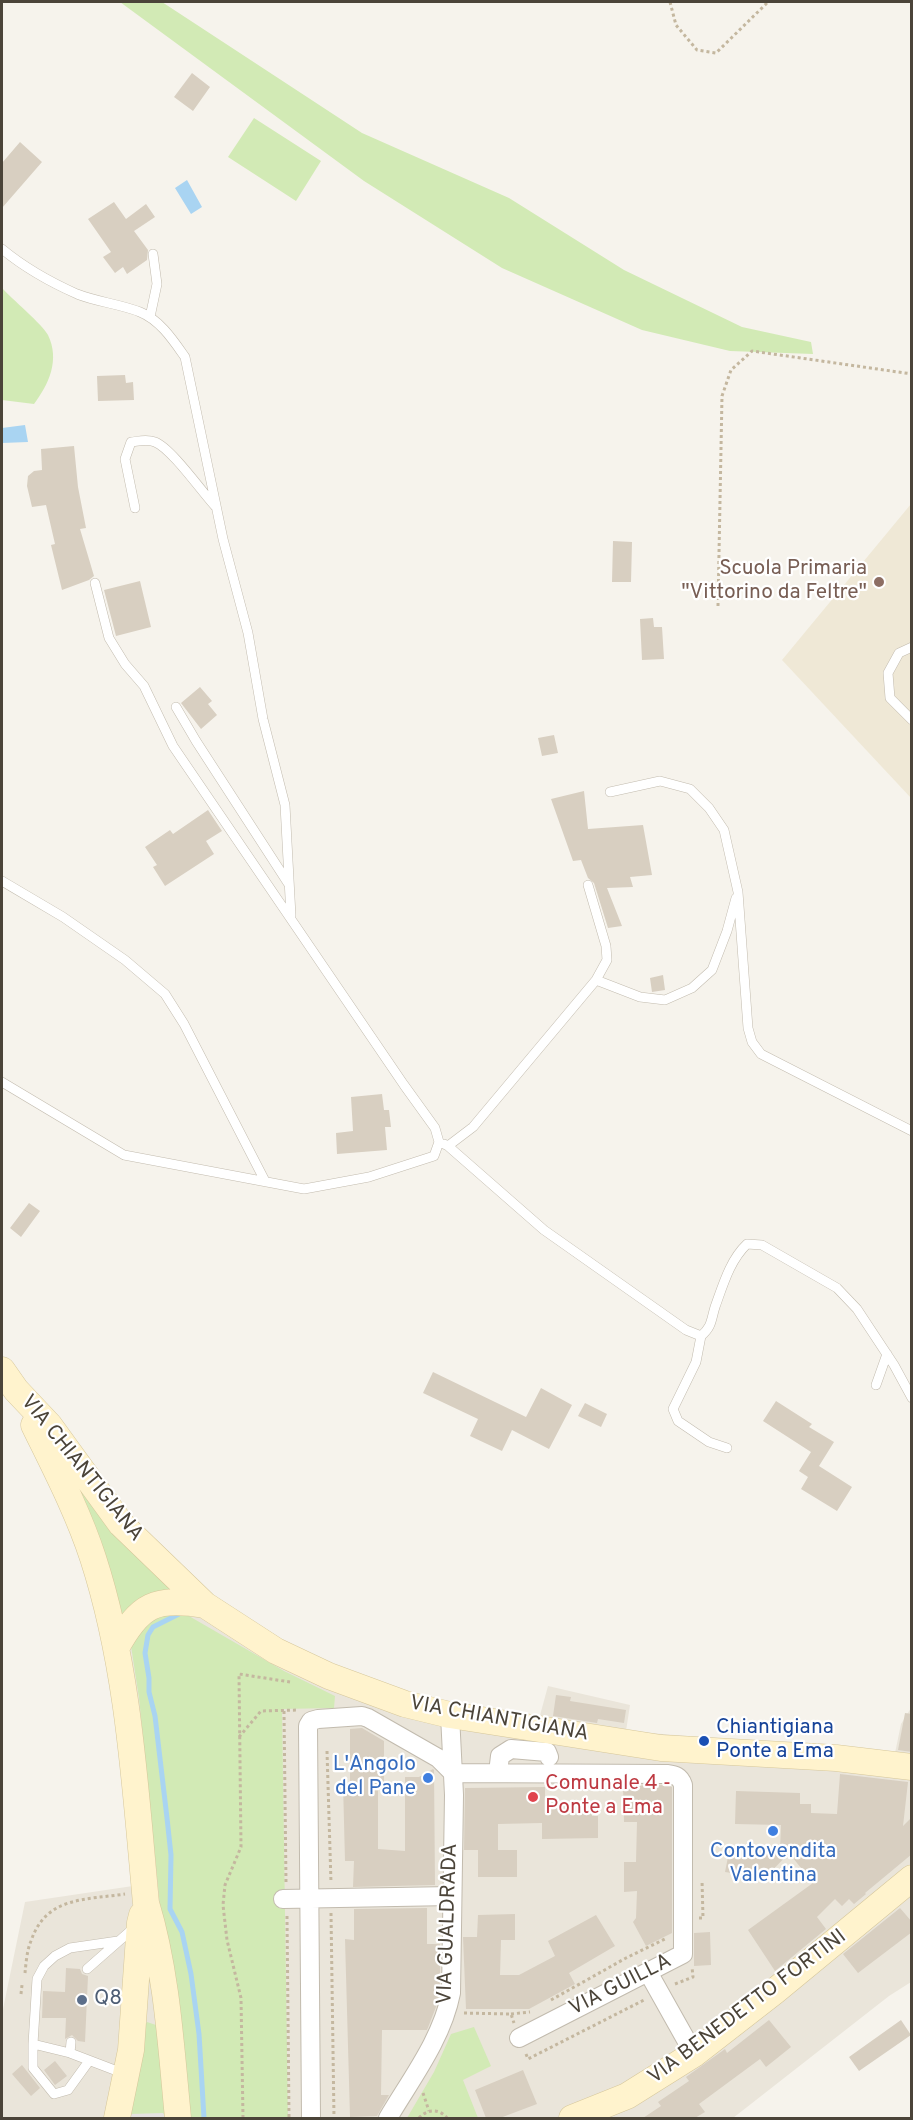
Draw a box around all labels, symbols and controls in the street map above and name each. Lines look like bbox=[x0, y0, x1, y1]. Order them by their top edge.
place label: Scuola Primaria "Vittorino da Feltre" bbox=[681, 557, 867, 607]
marker: Scuola Primaria "Vittorino da Feltre" bbox=[872, 575, 886, 589]
street label: VIA CHIANTIGIANA bbox=[14, 1391, 148, 1547]
street label: VIA CHIANTIGIANA bbox=[408, 1692, 590, 1748]
place label: Chiantigiana Ponte a Ema bbox=[716, 1716, 834, 1766]
marker: Chiantigiana Ponte a Ema bbox=[697, 1734, 711, 1748]
place label: L'Angolo del Pane bbox=[333, 1753, 416, 1803]
marker: L'Angolo del Pane bbox=[421, 1771, 435, 1785]
place label: Comunale 4 - Ponte a Ema bbox=[545, 1772, 671, 1822]
marker: Comunale 4 - Ponte a Ema bbox=[526, 1790, 540, 1804]
marker: Contovendita Valentina bbox=[766, 1824, 780, 1838]
place label: Contovendita Valentina bbox=[710, 1840, 836, 1890]
street label: VIA GUALDRADA bbox=[434, 1843, 464, 2005]
street label: VIA BENEDETTO FORTINI bbox=[644, 1925, 852, 2091]
street label: VIA GUILLA bbox=[566, 1950, 676, 2022]
place label: Q8 bbox=[94, 1987, 122, 2013]
marker: Q8 bbox=[75, 1993, 89, 2007]

